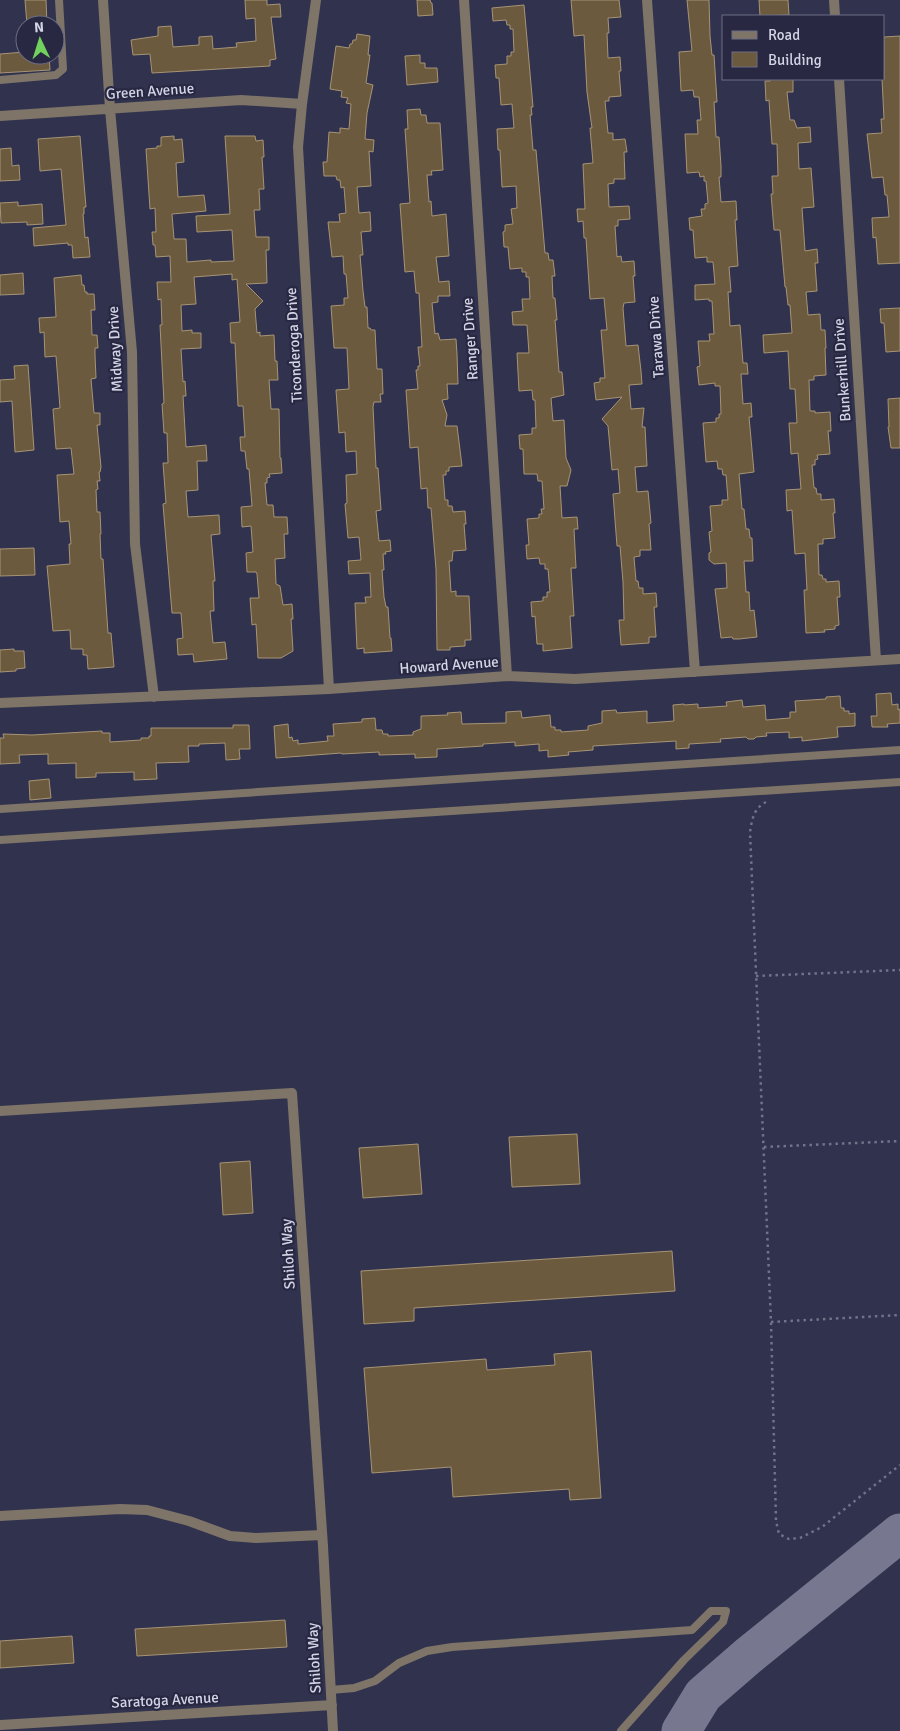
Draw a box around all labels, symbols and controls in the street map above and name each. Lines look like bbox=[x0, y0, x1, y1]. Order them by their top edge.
north arrow bbox=[15, 15, 65, 65]
legend bbox=[722, 15, 885, 80]
text: N bbox=[34, 19, 45, 36]
text: Road bbox=[768, 26, 800, 44]
text: Building bbox=[768, 51, 822, 69]
street label: Green Avenue bbox=[105, 79, 195, 103]
street label: Ticonderoga Drive bbox=[282, 287, 306, 403]
street label: Tarawa Drive bbox=[644, 296, 668, 378]
street label: Ranger Drive bbox=[458, 297, 482, 381]
street label: Midway Drive bbox=[104, 306, 126, 392]
street label: Bunkerhill Drive bbox=[829, 318, 855, 422]
street label: Howard Avenue bbox=[399, 653, 499, 677]
street label: Shiloh Way bbox=[277, 1218, 299, 1290]
street label: Shiloh Way bbox=[303, 1622, 325, 1694]
street label: Saratoga Avenue bbox=[111, 1688, 219, 1712]

